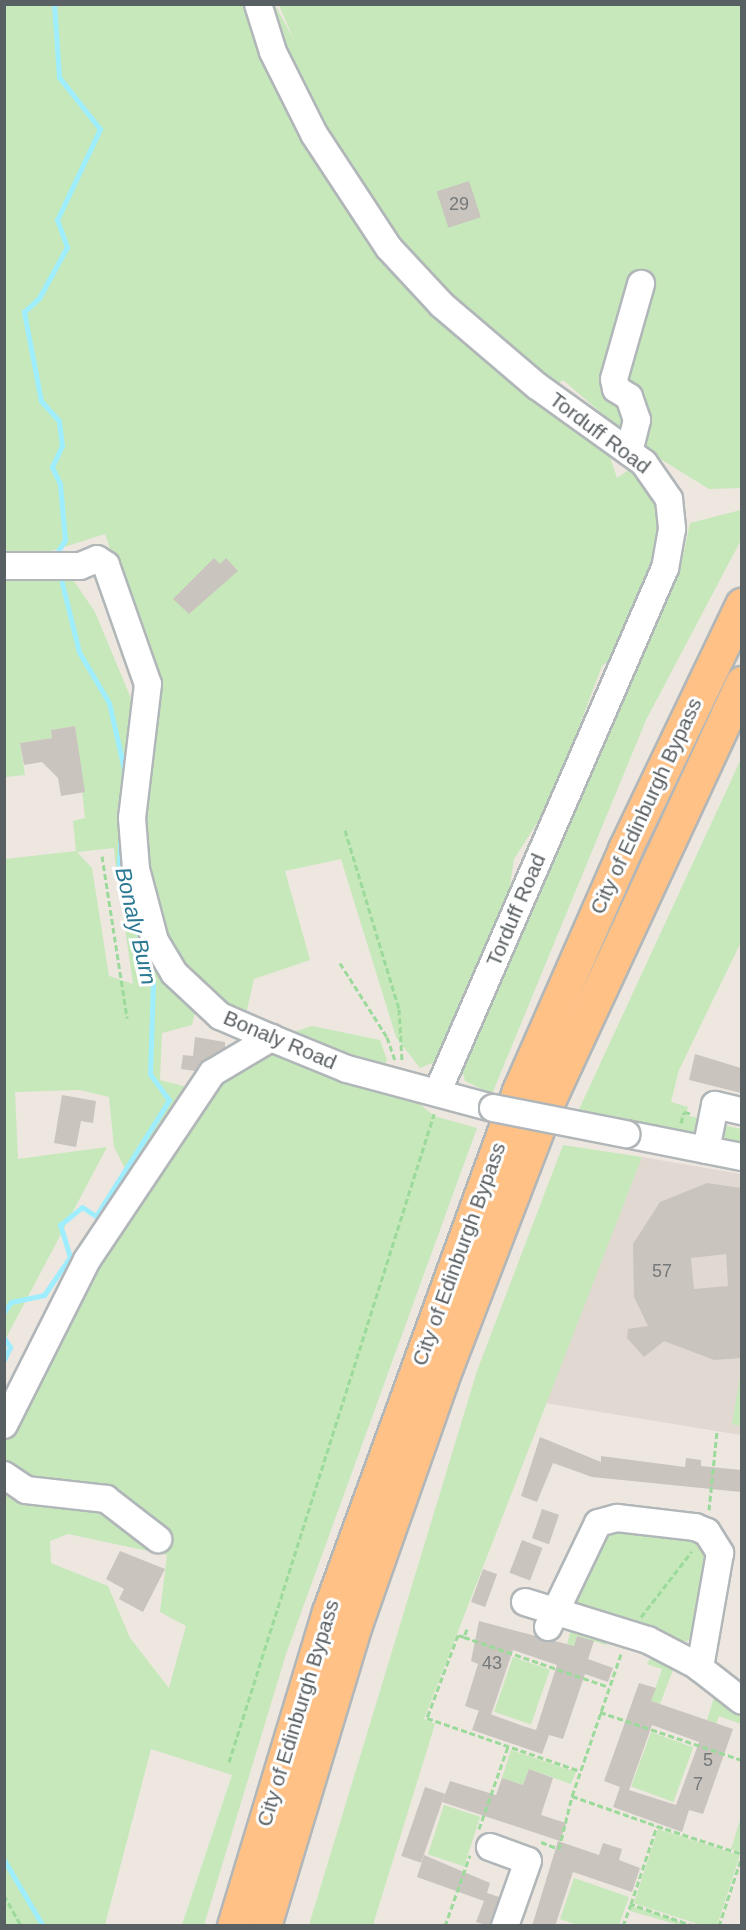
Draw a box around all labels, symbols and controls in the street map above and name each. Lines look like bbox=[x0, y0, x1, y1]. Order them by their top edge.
house number: 29 bbox=[449, 193, 469, 215]
street label: Torduff Road bbox=[545, 387, 655, 479]
street label: City of Edinburgh Bypass bbox=[585, 694, 707, 918]
street label: Torduff Road bbox=[481, 850, 551, 970]
water label: Bonaly Burn bbox=[110, 865, 162, 987]
street label: Bonaly Road bbox=[220, 1005, 340, 1075]
street label: City of Edinburgh Bypass bbox=[407, 1139, 511, 1369]
house number: 57 bbox=[652, 1260, 672, 1282]
street label: City of Edinburgh Bypass bbox=[251, 1597, 345, 1829]
house number: 43 bbox=[482, 1652, 502, 1674]
house number: 5 bbox=[703, 1749, 713, 1771]
house number: 7 bbox=[693, 1773, 703, 1795]

